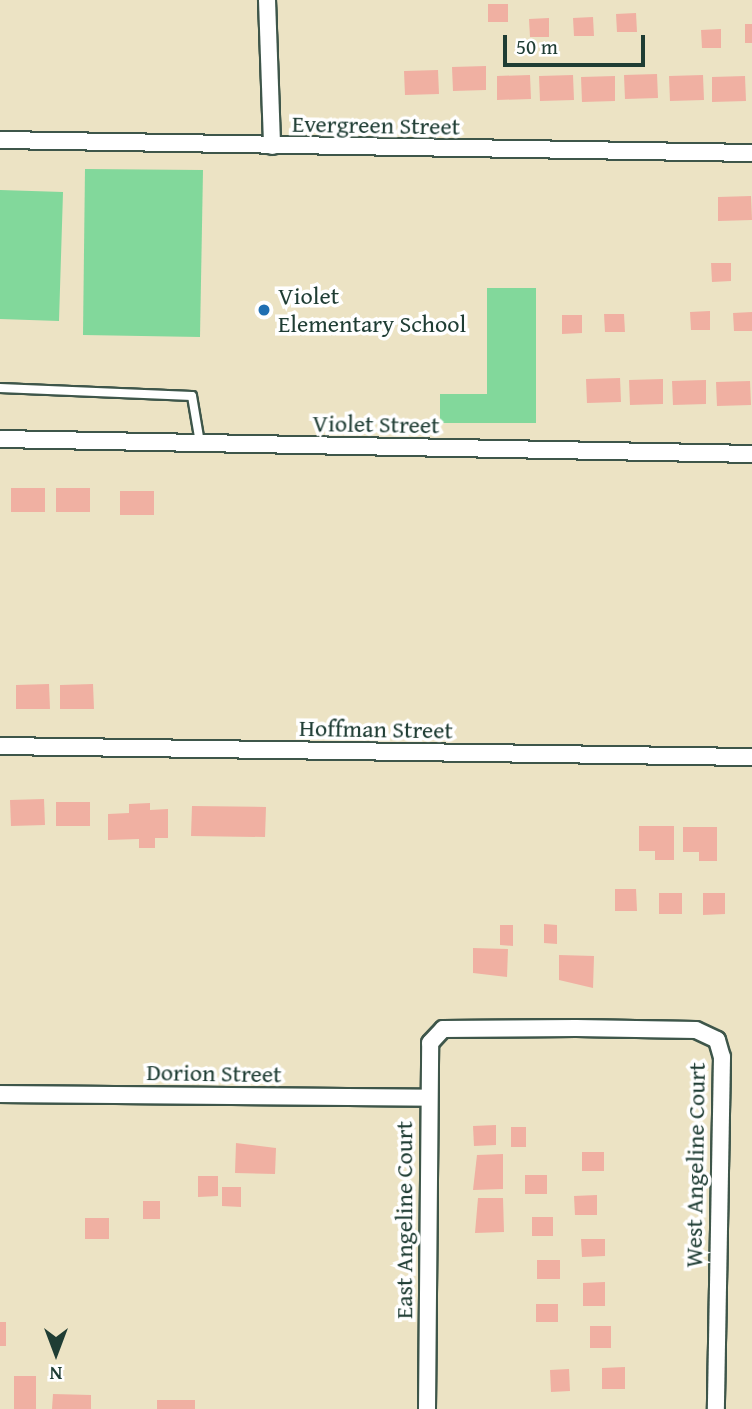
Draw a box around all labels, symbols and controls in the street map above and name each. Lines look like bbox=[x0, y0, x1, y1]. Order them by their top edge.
scale bar bbox=[507, 21, 649, 65]
text: 50 m bbox=[516, 31, 558, 62]
street label: Evergreen Street bbox=[292, 109, 460, 141]
place label: Violet Elementary School bbox=[278, 282, 466, 338]
marker: Violet Elementary School bbox=[256, 302, 272, 318]
street label: Violet Street bbox=[312, 408, 440, 440]
street label: Hoffman Street bbox=[299, 713, 453, 745]
street label: Dorion Street bbox=[146, 1057, 282, 1089]
street label: West Angeline Court bbox=[679, 1062, 711, 1268]
street label: East Angeline Court bbox=[390, 1121, 418, 1319]
north arrow bbox=[21, 1318, 91, 1388]
text: N bbox=[50, 1360, 62, 1388]

